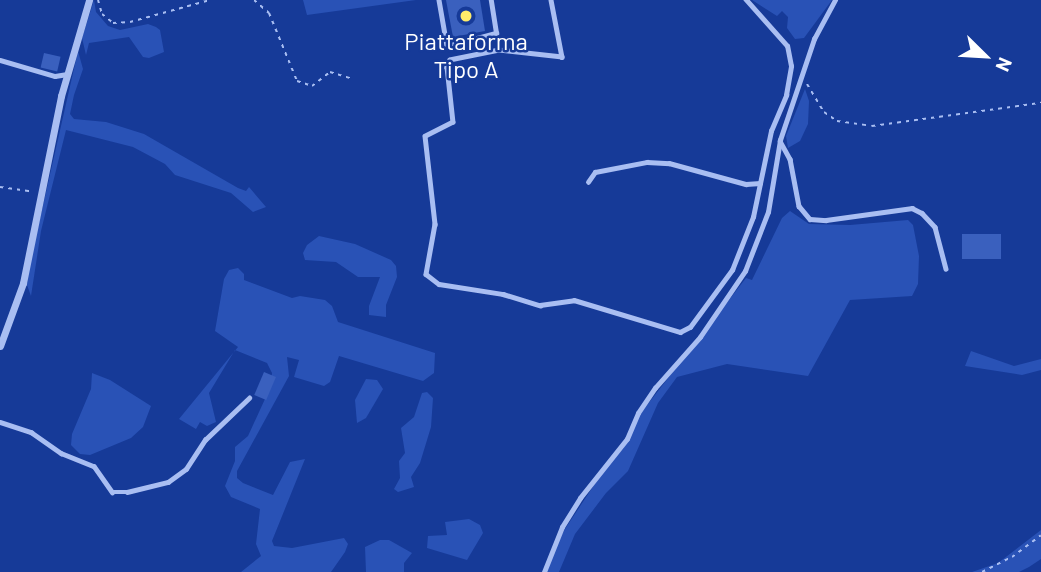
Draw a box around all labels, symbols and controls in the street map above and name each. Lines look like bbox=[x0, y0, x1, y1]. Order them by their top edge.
marker: Piattaforma Tipo A bbox=[458, 8, 474, 24]
north arrow bbox=[950, 21, 1020, 91]
place label: Piattaforma Tipo A bbox=[404, 27, 528, 83]
text: N bbox=[992, 54, 1018, 75]

